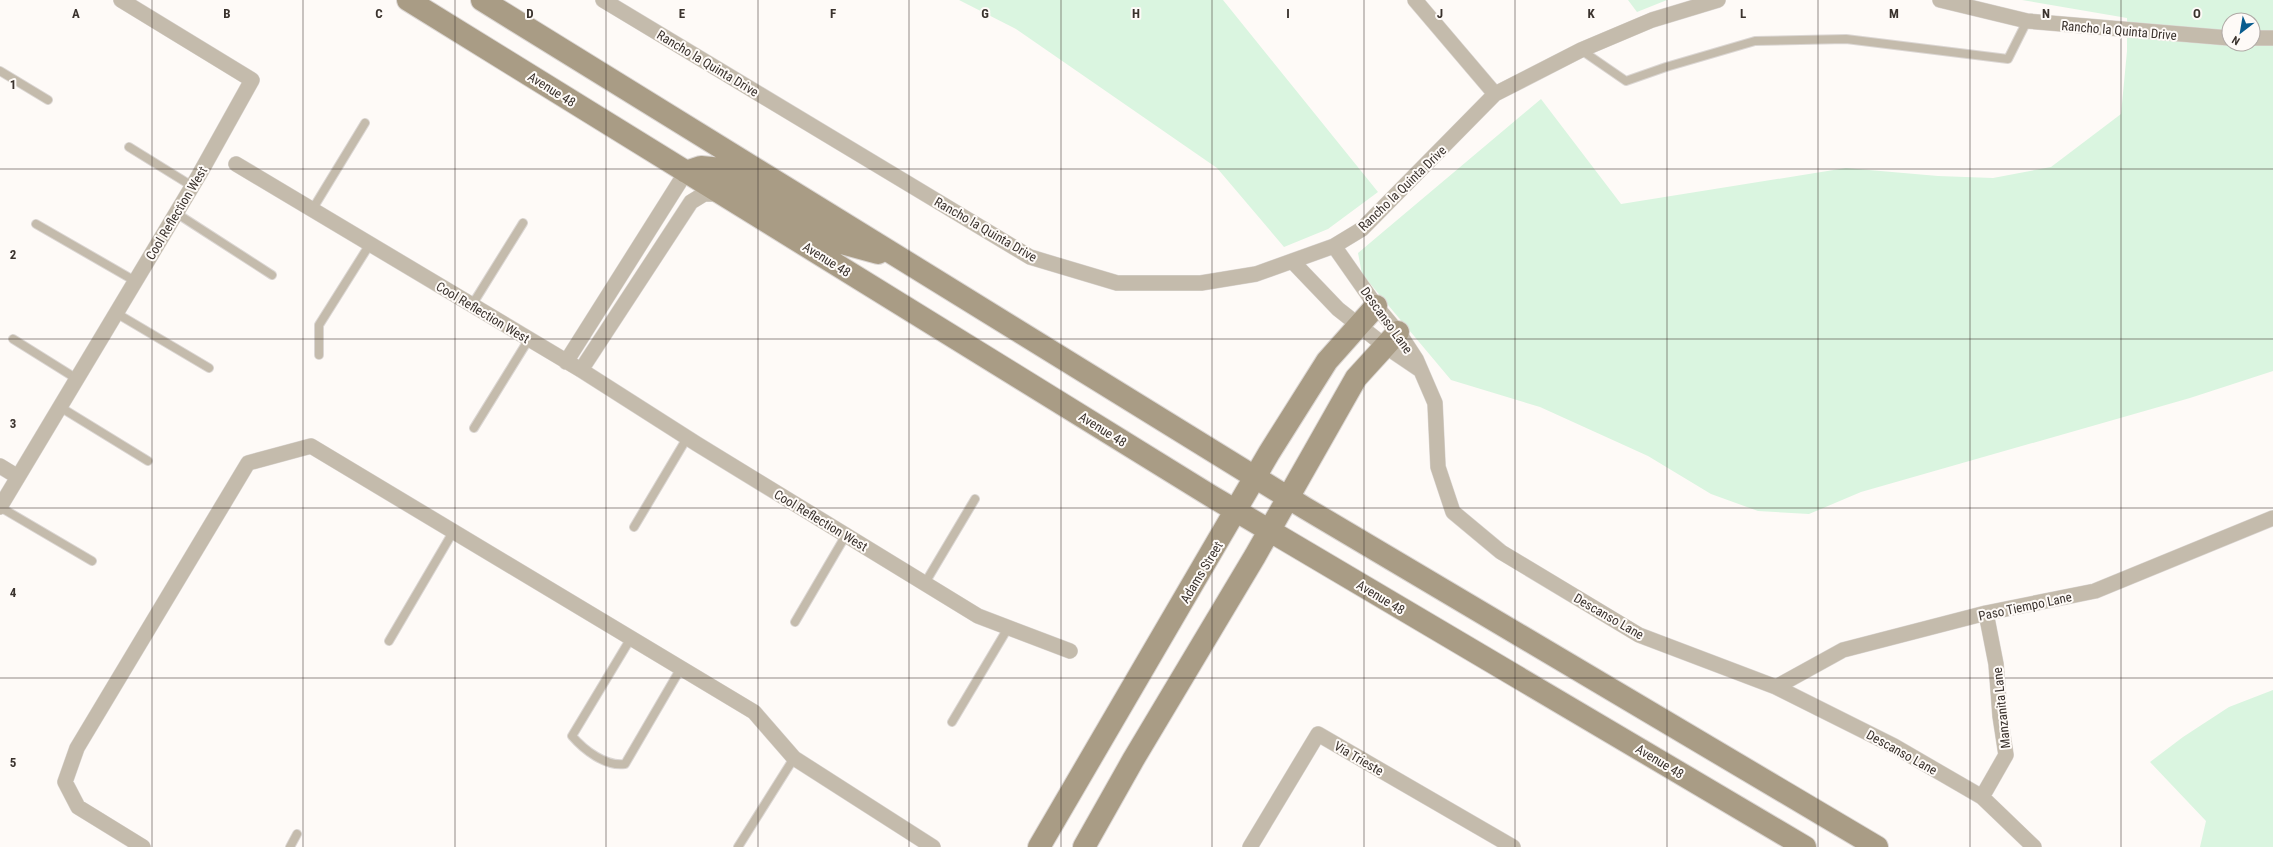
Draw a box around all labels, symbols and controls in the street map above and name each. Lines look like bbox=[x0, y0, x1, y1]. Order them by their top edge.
text: A bbox=[72, 6, 80, 21]
text: B bbox=[223, 6, 231, 21]
text: C bbox=[375, 6, 383, 21]
text: D bbox=[526, 6, 534, 21]
text: E bbox=[679, 6, 686, 21]
text: F bbox=[830, 6, 836, 21]
text: G bbox=[981, 6, 989, 21]
text: H bbox=[1132, 6, 1140, 21]
text: I bbox=[1286, 6, 1290, 21]
text: J bbox=[1437, 6, 1443, 21]
text: K bbox=[1587, 6, 1595, 21]
text: L bbox=[1740, 6, 1746, 21]
text: M bbox=[1889, 6, 1899, 21]
text: N bbox=[2042, 6, 2050, 21]
text: O bbox=[2193, 6, 2201, 21]
north arrow bbox=[2221, 12, 2261, 52]
street label: Rancho la Quinta Drive bbox=[2061, 18, 2177, 43]
street label: Rancho la Quinta Drive bbox=[654, 27, 761, 100]
text: N bbox=[2230, 33, 2242, 47]
street label: Avenue 48 bbox=[525, 69, 578, 110]
text: 1 bbox=[10, 77, 16, 92]
street label: Rancho la Quinta Drive bbox=[1355, 143, 1449, 234]
street label: Cool Reflection West bbox=[143, 164, 210, 263]
street label: Rancho la Quinta Drive bbox=[932, 194, 1040, 265]
street label: Avenue 48 bbox=[800, 239, 853, 280]
text: 2 bbox=[10, 247, 17, 262]
street label: Cool Reflection West bbox=[433, 279, 532, 346]
street label: Descanso Lane bbox=[1358, 284, 1416, 356]
street label: Avenue 48 bbox=[1076, 409, 1129, 450]
text: 3 bbox=[10, 416, 16, 431]
street label: Cool Reflection West bbox=[771, 487, 870, 554]
street label: Adams Street bbox=[1177, 539, 1226, 606]
street label: Avenue 48 bbox=[1354, 577, 1407, 618]
text: 4 bbox=[10, 585, 17, 600]
street label: Paso Tiempo Lane bbox=[1977, 589, 2073, 624]
street label: Descanso Lane bbox=[1571, 590, 1646, 642]
street label: Manzanita Lane bbox=[1990, 667, 2013, 749]
street label: Descanso Lane bbox=[1864, 727, 1940, 778]
street label: Via Trieste bbox=[1331, 738, 1386, 779]
street label: Avenue 48 bbox=[1633, 741, 1686, 782]
text: 5 bbox=[10, 755, 17, 770]

